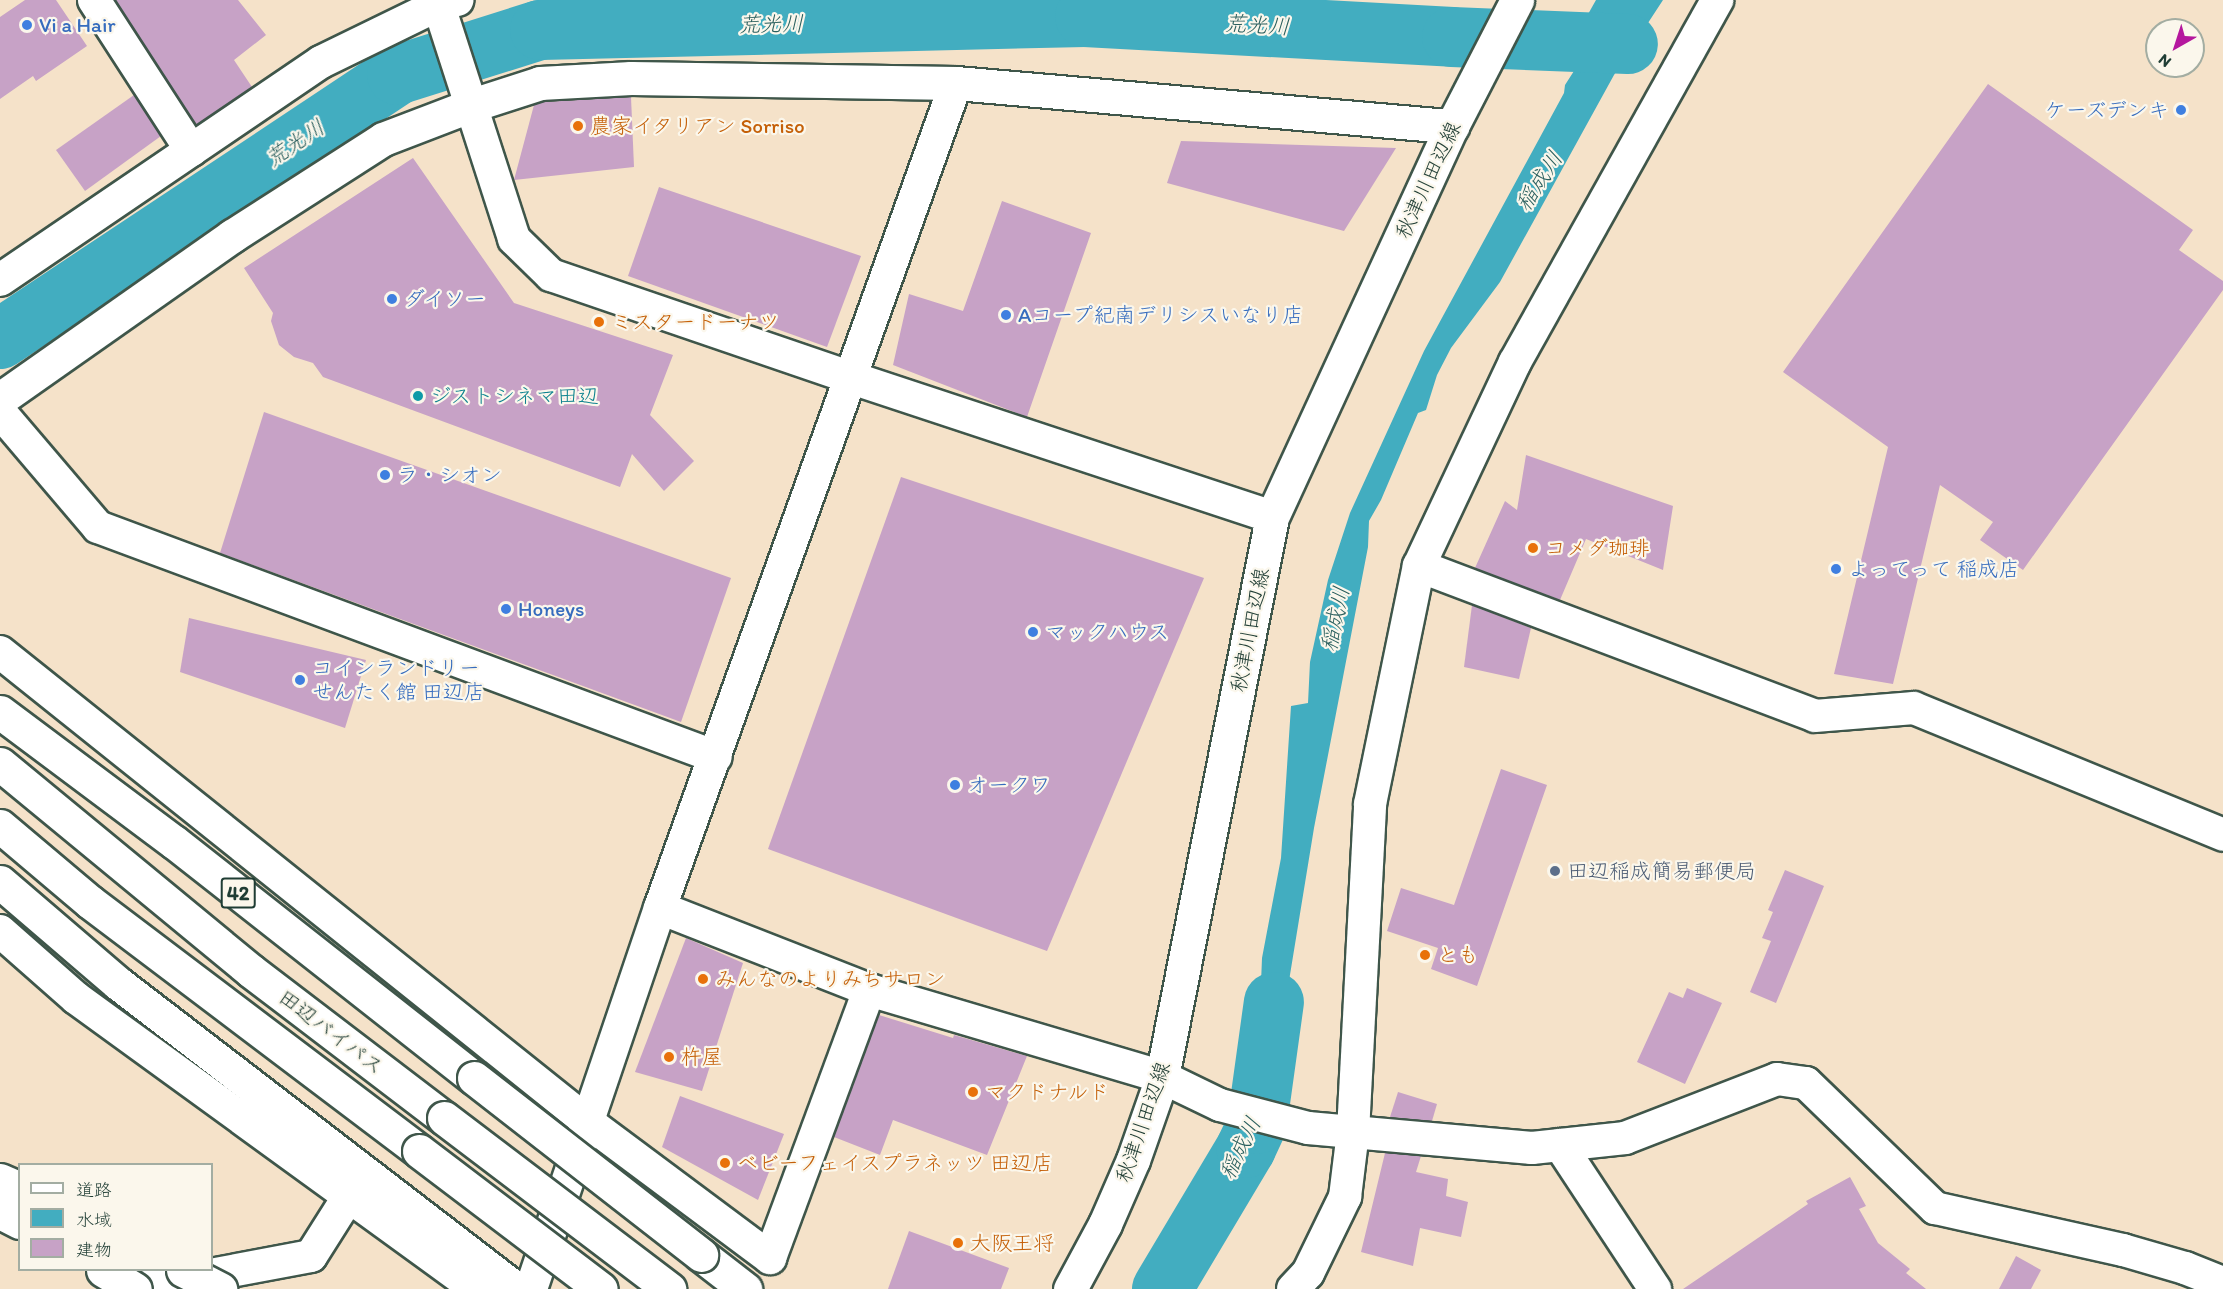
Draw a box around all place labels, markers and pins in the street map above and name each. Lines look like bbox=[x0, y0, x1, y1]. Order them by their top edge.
place label: Vi a Hair bbox=[39, 12, 116, 38]
marker: Vi a Hair bbox=[20, 18, 34, 32]
place label: ケーズデンキ bbox=[2043, 97, 2169, 123]
marker: ケーズデンキ bbox=[2174, 103, 2188, 117]
place label: 農家イタリアン Sorriso bbox=[590, 113, 806, 139]
marker: 農家イタリアン Sorriso bbox=[571, 119, 585, 133]
place label: ダイソー bbox=[404, 286, 488, 312]
marker: ダイソー bbox=[385, 292, 399, 306]
place label: Aコープ紀南デリシスいなり店 bbox=[1018, 302, 1304, 328]
marker: Aコープ紀南デリシスいなり店 bbox=[999, 308, 1013, 322]
place label: ミスタードーナツ bbox=[611, 309, 779, 335]
marker: ミスタードーナツ bbox=[592, 315, 606, 329]
place label: ジストシネマ田辺 bbox=[430, 383, 598, 409]
marker: ジストシネマ田辺 bbox=[411, 389, 425, 403]
place label: ラ・シオン bbox=[397, 462, 502, 488]
marker: ラ・シオン bbox=[378, 468, 392, 482]
place label: コメダ珈琲 bbox=[1545, 535, 1650, 561]
marker: コメダ珈琲 bbox=[1526, 541, 1540, 555]
place label: よってって 稲成店 bbox=[1848, 556, 2021, 582]
marker: よってって 稲成店 bbox=[1829, 562, 1843, 576]
place label: Honeys bbox=[518, 596, 584, 622]
marker: Honeys bbox=[499, 602, 513, 616]
place label: マックハウス bbox=[1045, 619, 1171, 645]
marker: マックハウス bbox=[1026, 625, 1040, 639]
place label: コインランドリー せんたく館 田辺店 bbox=[312, 655, 485, 705]
marker: コインランドリー せんたく館 田辺店 bbox=[293, 673, 307, 687]
place label: オークワ bbox=[967, 772, 1051, 798]
marker: オークワ bbox=[948, 778, 962, 792]
place label: 田辺稲成簡易郵便局 bbox=[1567, 858, 1756, 884]
marker: 田辺稲成簡易郵便局 bbox=[1548, 864, 1562, 878]
place label: とも bbox=[1437, 942, 1479, 968]
marker: とも bbox=[1418, 948, 1432, 962]
place label: みんなのよりみちサロン bbox=[715, 966, 946, 992]
marker: みんなのよりみちサロン bbox=[696, 972, 710, 986]
place label: 杵屋 bbox=[681, 1044, 723, 1070]
marker: 杵屋 bbox=[662, 1050, 676, 1064]
place label: マクドナルド bbox=[985, 1079, 1111, 1105]
marker: マクドナルド bbox=[966, 1085, 980, 1099]
place label: ベビーフェイスプラネッツ 田辺店 bbox=[737, 1150, 1056, 1176]
marker: ベビーフェイスプラネッツ 田辺店 bbox=[718, 1156, 732, 1170]
place label: 大阪王将 bbox=[970, 1230, 1054, 1256]
marker: 大阪王将 bbox=[951, 1236, 965, 1250]

